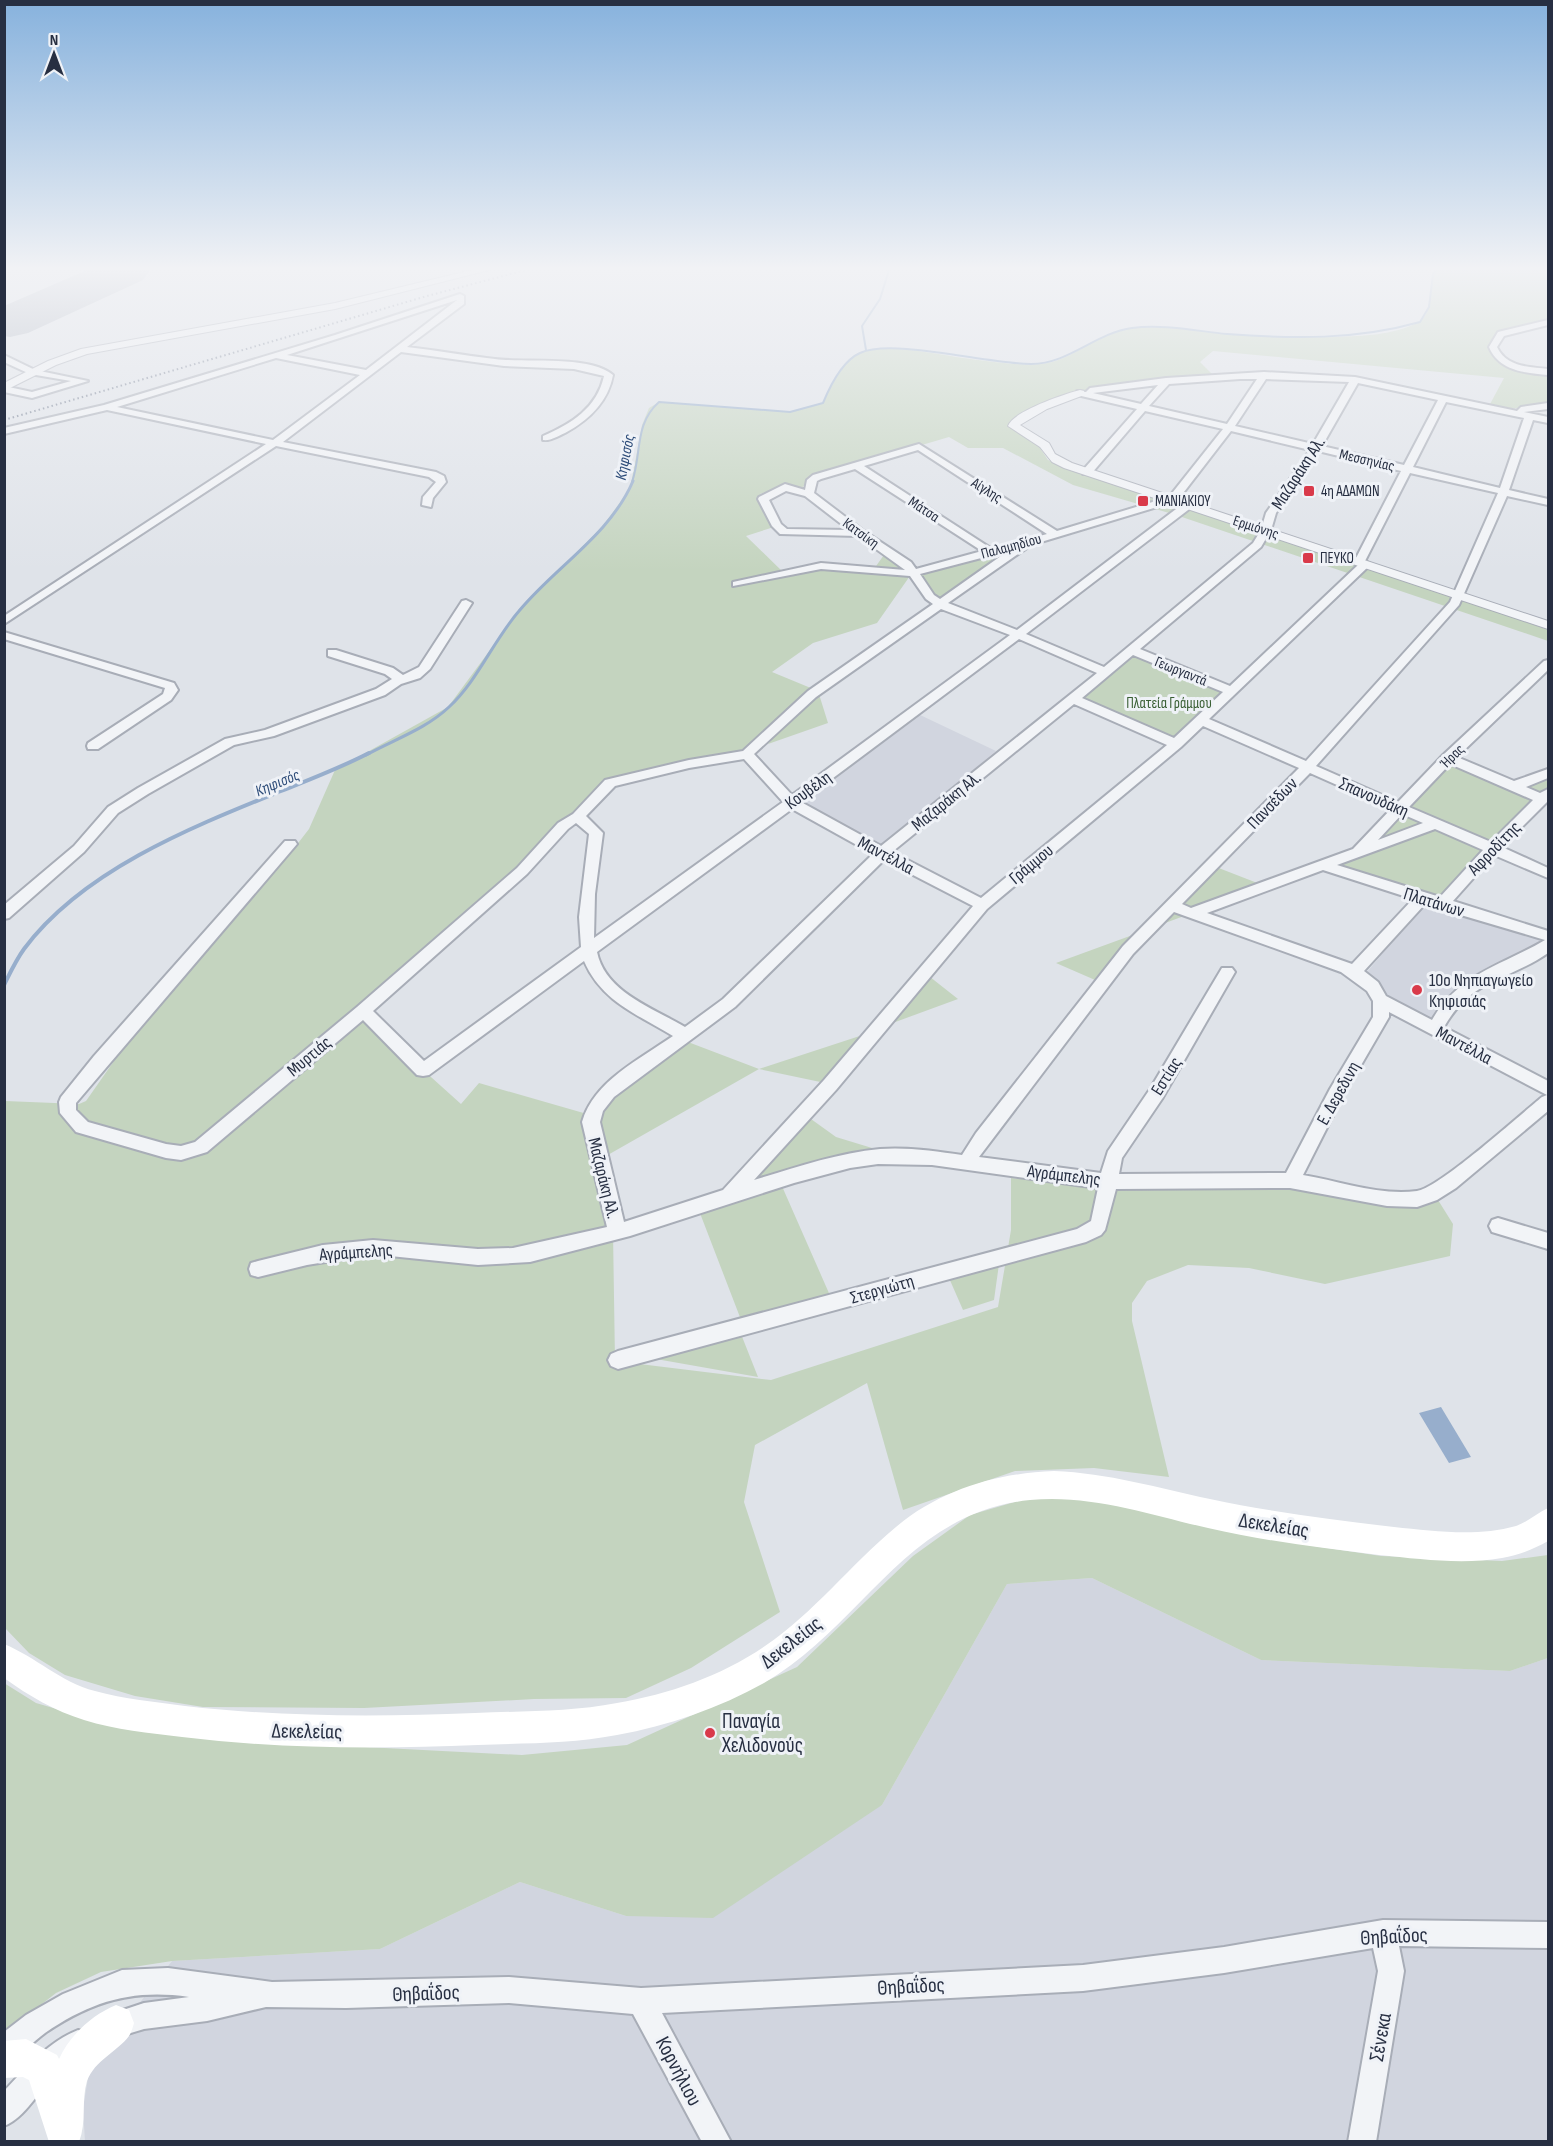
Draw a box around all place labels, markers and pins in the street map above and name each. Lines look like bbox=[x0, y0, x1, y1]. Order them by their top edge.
place label: 4η ΑΔΑΜΩΝ bbox=[1321, 482, 1380, 501]
marker: 4η ΑΔΑΜΩΝ bbox=[1302, 484, 1316, 498]
place label: ΜΑΝΙΑΚΙΟΥ bbox=[1155, 492, 1211, 511]
marker: ΜΑΝΙΑΚΙΟΥ bbox=[1136, 494, 1150, 508]
place label: ΠΕΥΚΟ bbox=[1320, 549, 1354, 568]
marker: ΠΕΥΚΟ bbox=[1301, 551, 1315, 565]
place label: 10ο Νηπιαγωγείο Κηφισιάς bbox=[1429, 970, 1533, 1012]
marker: 10ο Νηπιαγωγείο Κηφισιάς bbox=[1410, 983, 1424, 997]
place label: Παναγία Χελιδονούς bbox=[721, 1709, 803, 1758]
marker: Παναγία Χελιδονούς bbox=[703, 1726, 717, 1740]

